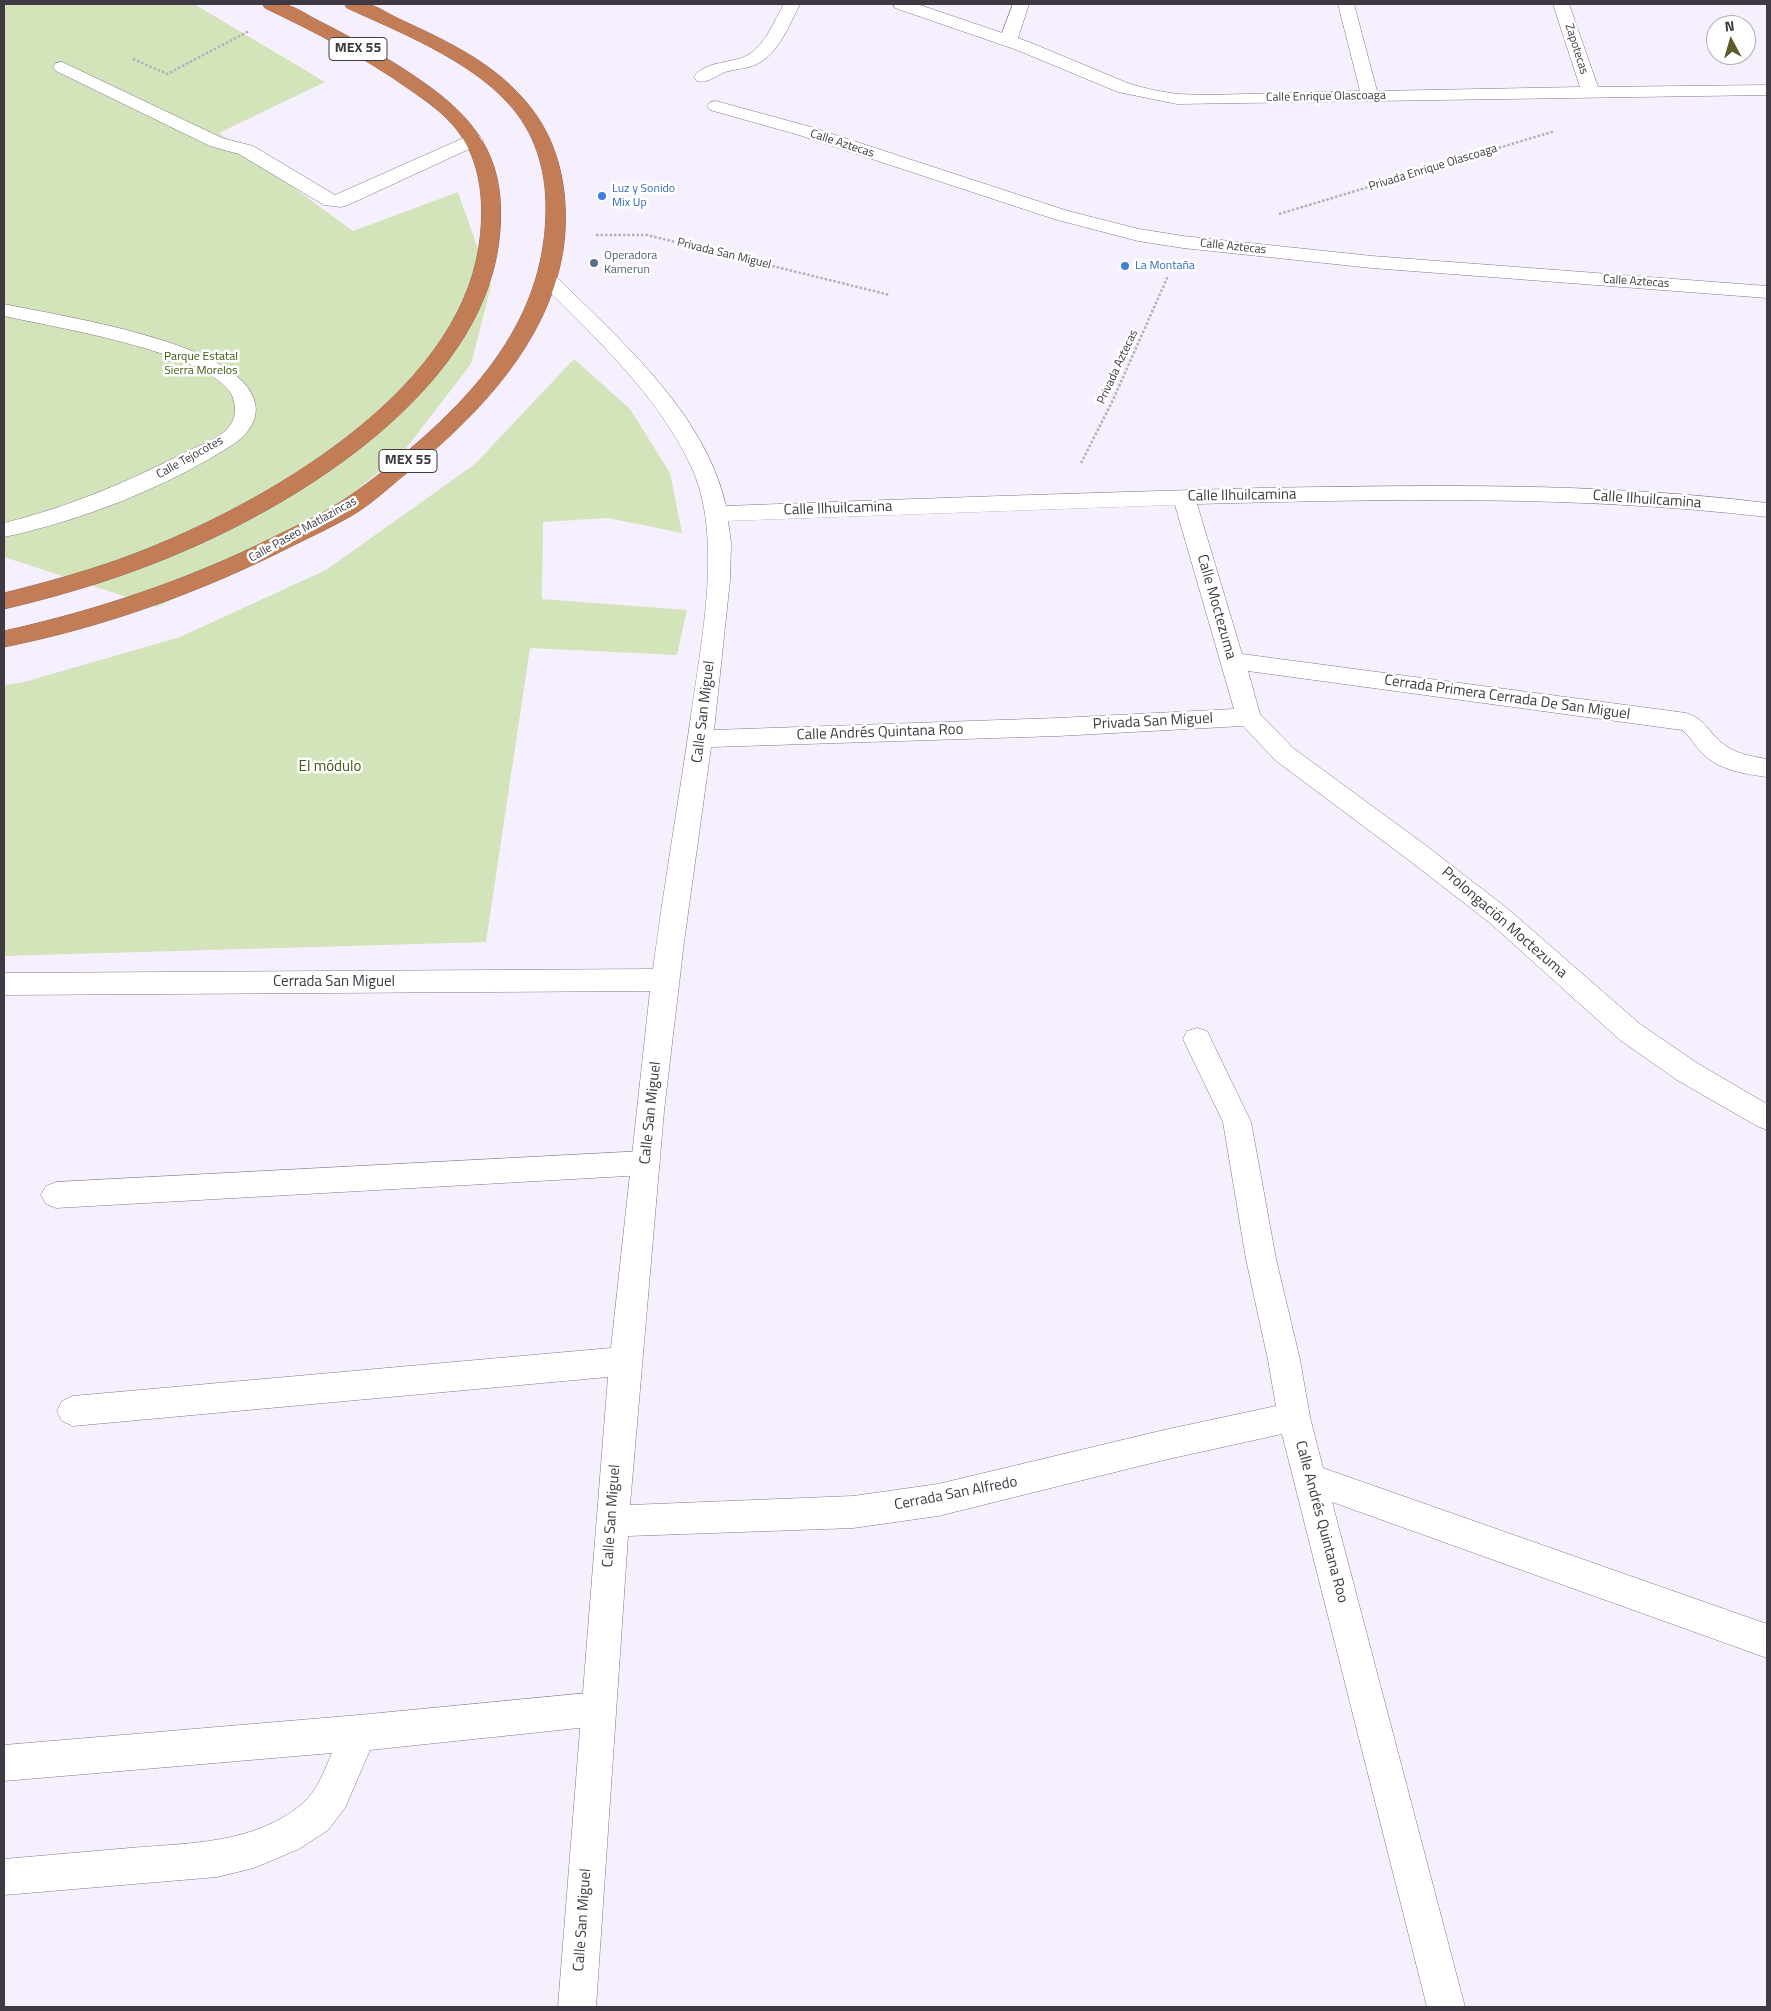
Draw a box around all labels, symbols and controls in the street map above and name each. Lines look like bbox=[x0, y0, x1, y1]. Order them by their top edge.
north arrow bbox=[1706, 15, 1756, 65]
text: N bbox=[1724, 15, 1735, 37]
street label: Zapotecas bbox=[1561, 22, 1591, 76]
road number: MEX 55 bbox=[329, 38, 387, 61]
street label: Calle Enrique Olascoaga bbox=[1266, 89, 1386, 105]
street label: Calle Aztecas bbox=[808, 127, 876, 161]
street label: Privada Enrique Olascoaga bbox=[1367, 142, 1499, 194]
place label: Luz y Sonido Mix Up bbox=[612, 182, 675, 210]
marker: Luz y Sonido Mix Up bbox=[596, 190, 608, 202]
street label: Privada San Miguel bbox=[676, 235, 772, 273]
street label: Calle Aztecas bbox=[1199, 236, 1267, 258]
place label: Operadora Kamerun bbox=[604, 249, 657, 277]
marker: Operadora Kamerun bbox=[588, 257, 600, 269]
place label: La Montaña bbox=[1135, 259, 1195, 273]
marker: La Montaña bbox=[1119, 260, 1131, 272]
street label: Calle Aztecas bbox=[1602, 272, 1670, 292]
street label: Privada Aztecas bbox=[1095, 328, 1141, 406]
park label: Parque Estatal Sierra Morelos bbox=[164, 350, 238, 378]
street label: Calle Tejocotes bbox=[154, 434, 226, 482]
road number: MEX 55 bbox=[379, 450, 437, 472]
street label: Calle Ilhuilcamina bbox=[1187, 486, 1297, 506]
street label: Calle Ilhuilcamina bbox=[1592, 487, 1702, 513]
street label: Calle Paseo Matlazincas bbox=[247, 494, 359, 566]
street label: Calle Ilhuilcamina bbox=[783, 498, 893, 520]
street label: Calle Moctezuma bbox=[1192, 553, 1240, 661]
street label: Calle San Miguel bbox=[689, 660, 719, 764]
street label: Cerrada Primera Cerrada De San Miguel bbox=[1383, 672, 1631, 724]
street label: Privada San Miguel bbox=[1092, 710, 1214, 734]
street label: Calle Andrés Quintana Roo bbox=[796, 721, 964, 745]
park label: El módulo bbox=[299, 758, 361, 776]
street label: Prolongación Moctezuma bbox=[1438, 864, 1570, 982]
street label: Cerrada San Miguel bbox=[273, 973, 395, 991]
street label: Calle San Miguel bbox=[637, 1061, 665, 1165]
street label: Calle Andrés Quintana Roo bbox=[1291, 1439, 1351, 1605]
street label: Calle San Miguel bbox=[599, 1464, 625, 1568]
street label: Cerrada San Alfredo bbox=[893, 1473, 1019, 1515]
street label: Calle San Miguel bbox=[570, 1868, 596, 1972]

